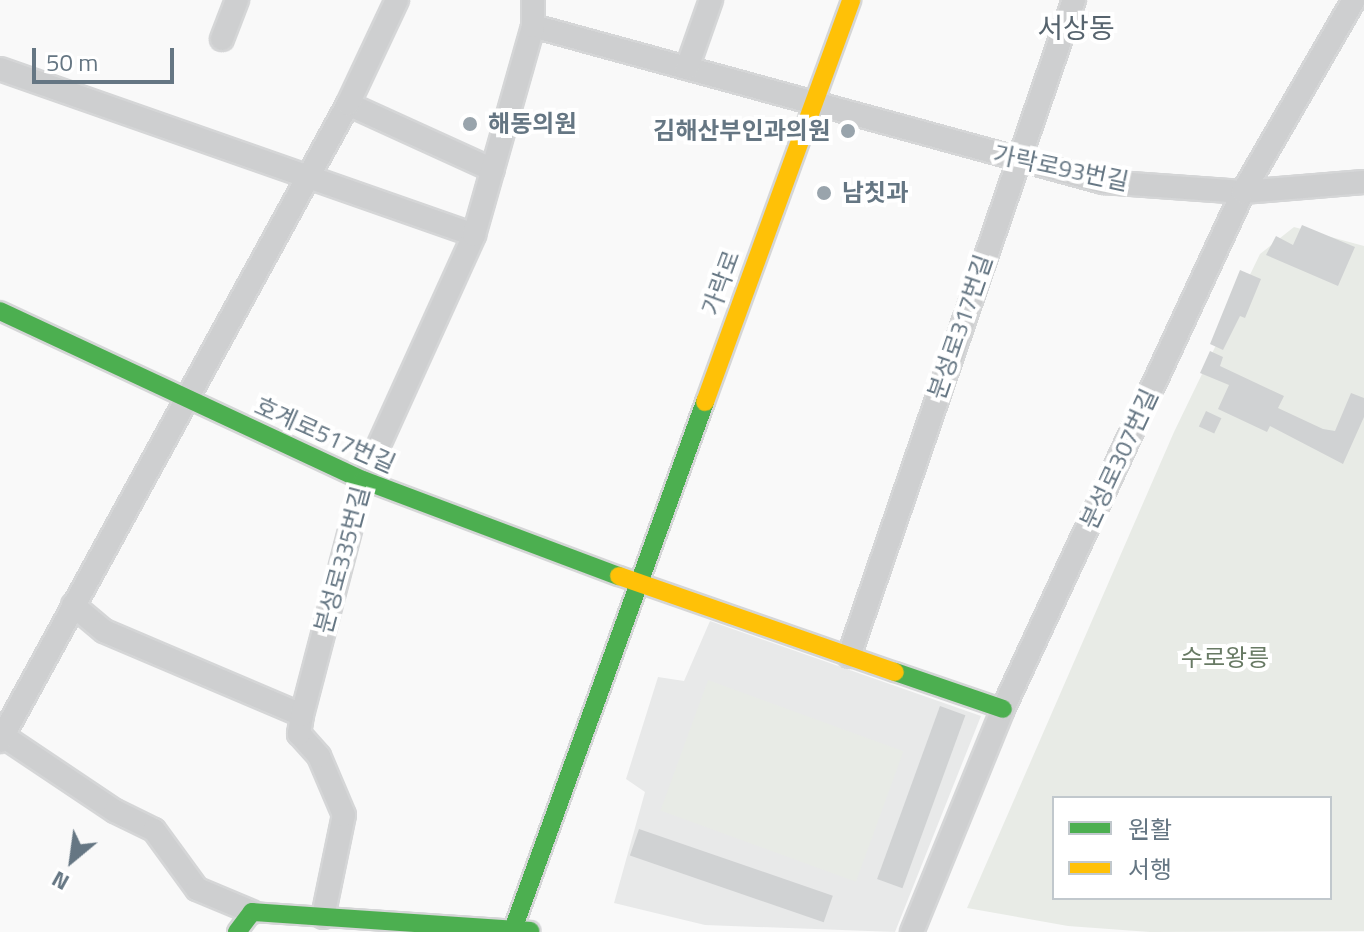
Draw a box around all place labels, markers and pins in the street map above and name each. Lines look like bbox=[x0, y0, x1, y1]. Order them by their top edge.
place label: 해동의원 bbox=[488, 110, 576, 138]
marker: 해동의원 bbox=[459, 113, 481, 135]
place label: 김해산부인과의원 bbox=[653, 117, 830, 145]
marker: 김해산부인과의원 bbox=[837, 120, 859, 142]
place label: 남칫과 bbox=[842, 179, 908, 207]
marker: 남칫과 bbox=[813, 182, 835, 204]

